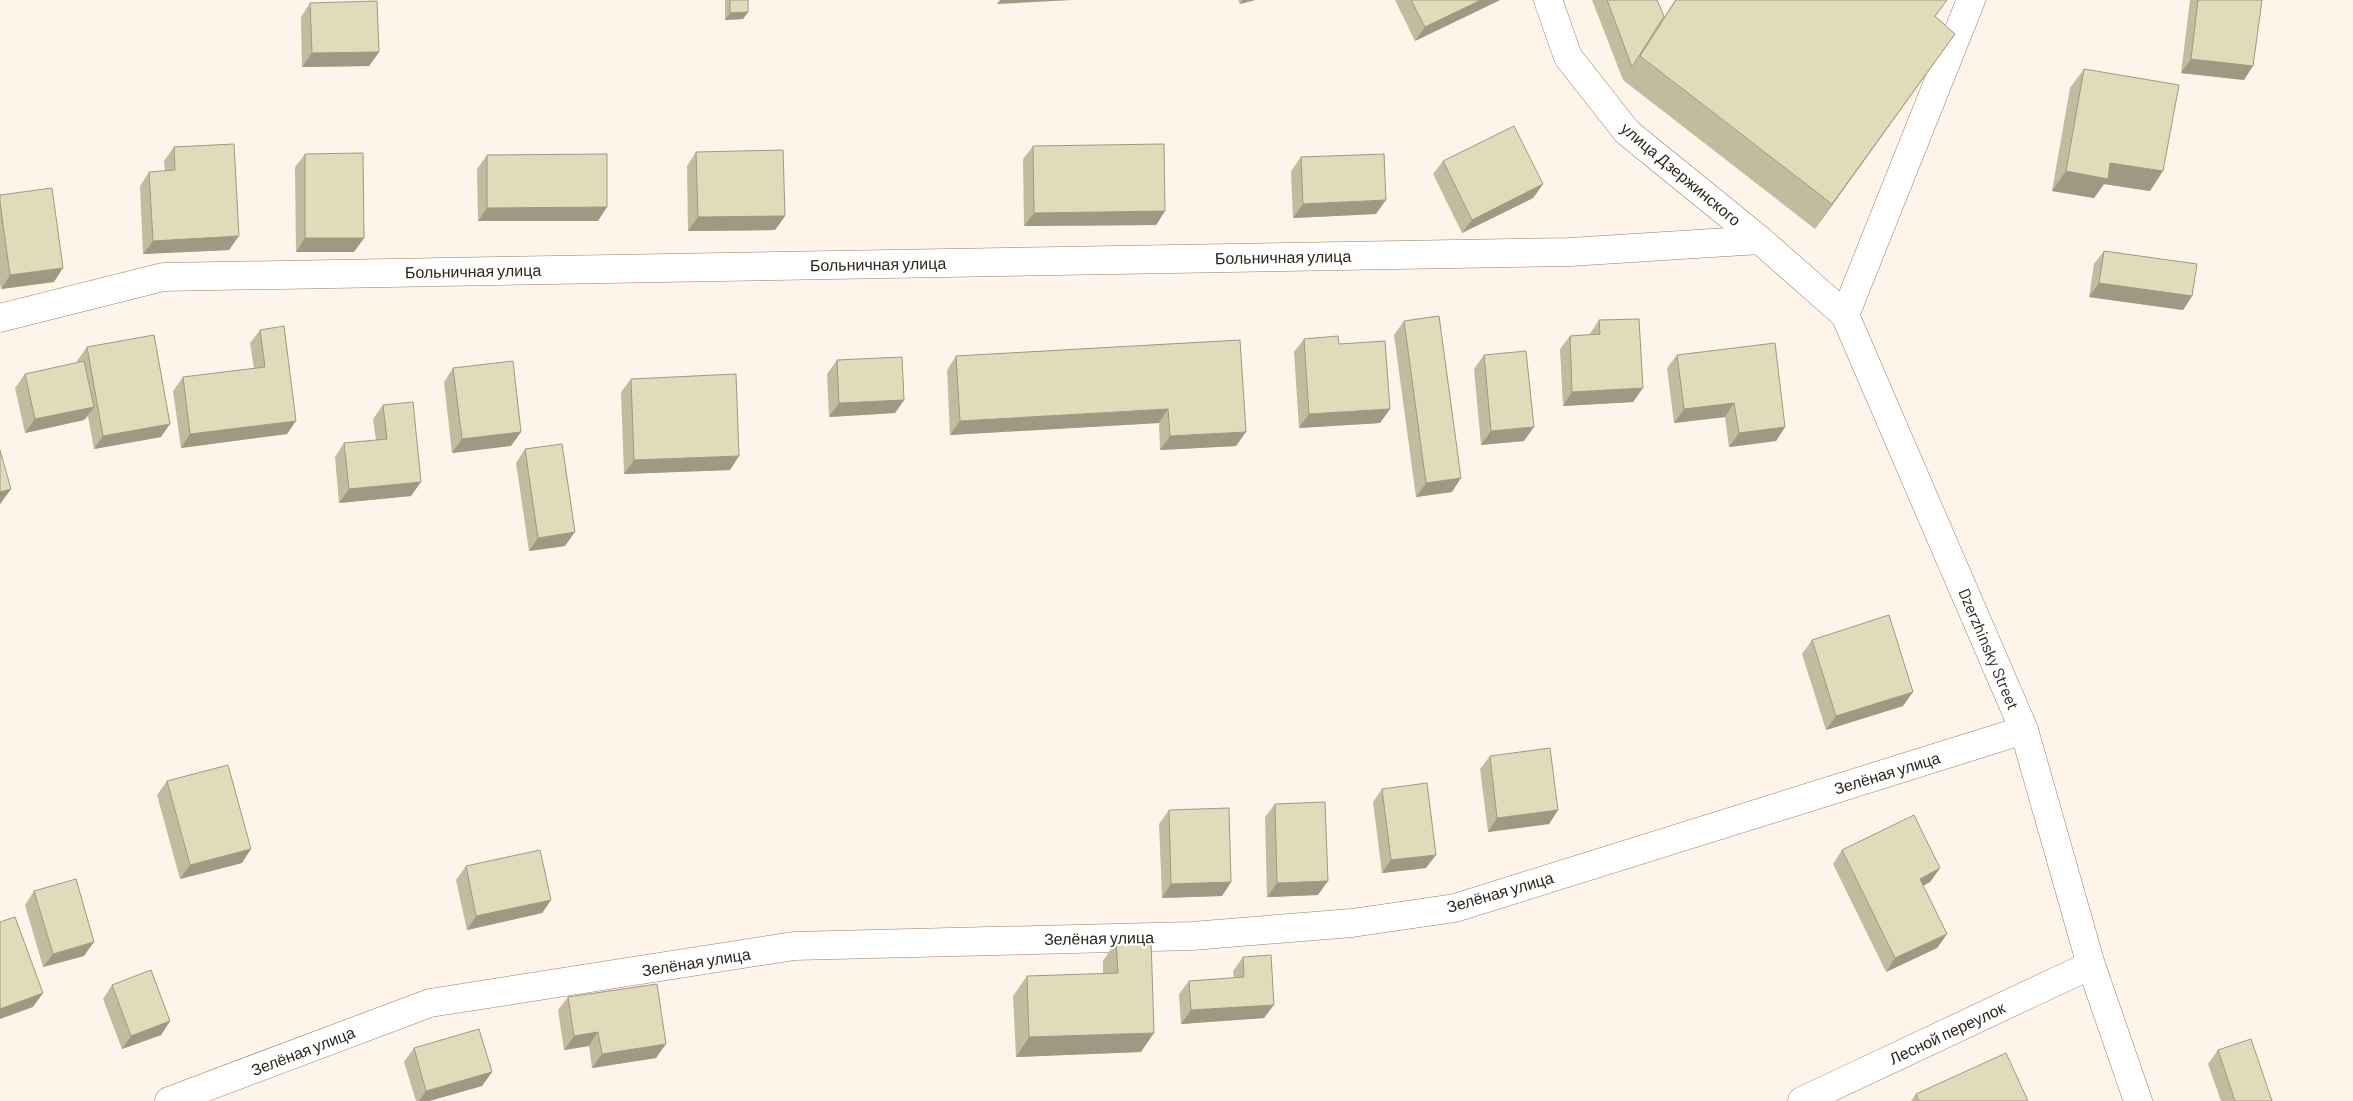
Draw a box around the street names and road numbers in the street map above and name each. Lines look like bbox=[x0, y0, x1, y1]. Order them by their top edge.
street label: улица Дзержинского bbox=[1618, 118, 1745, 229]
street label: Больничная улица bbox=[1215, 246, 1351, 267]
street label: Больничная улица bbox=[810, 253, 946, 274]
street label: Больничная улица bbox=[405, 260, 541, 281]
street label: Dzerzhinsky Street bbox=[1955, 585, 2024, 712]
street label: Зелёная улица bbox=[1832, 747, 1942, 798]
street label: Зелёная улица bbox=[1444, 867, 1555, 916]
street label: Зелёная улица bbox=[1044, 927, 1154, 948]
street label: Зелёная улица bbox=[640, 944, 752, 979]
street label: Лесной переулок bbox=[1886, 997, 2009, 1068]
street label: Зелёная улица bbox=[248, 1022, 358, 1079]

